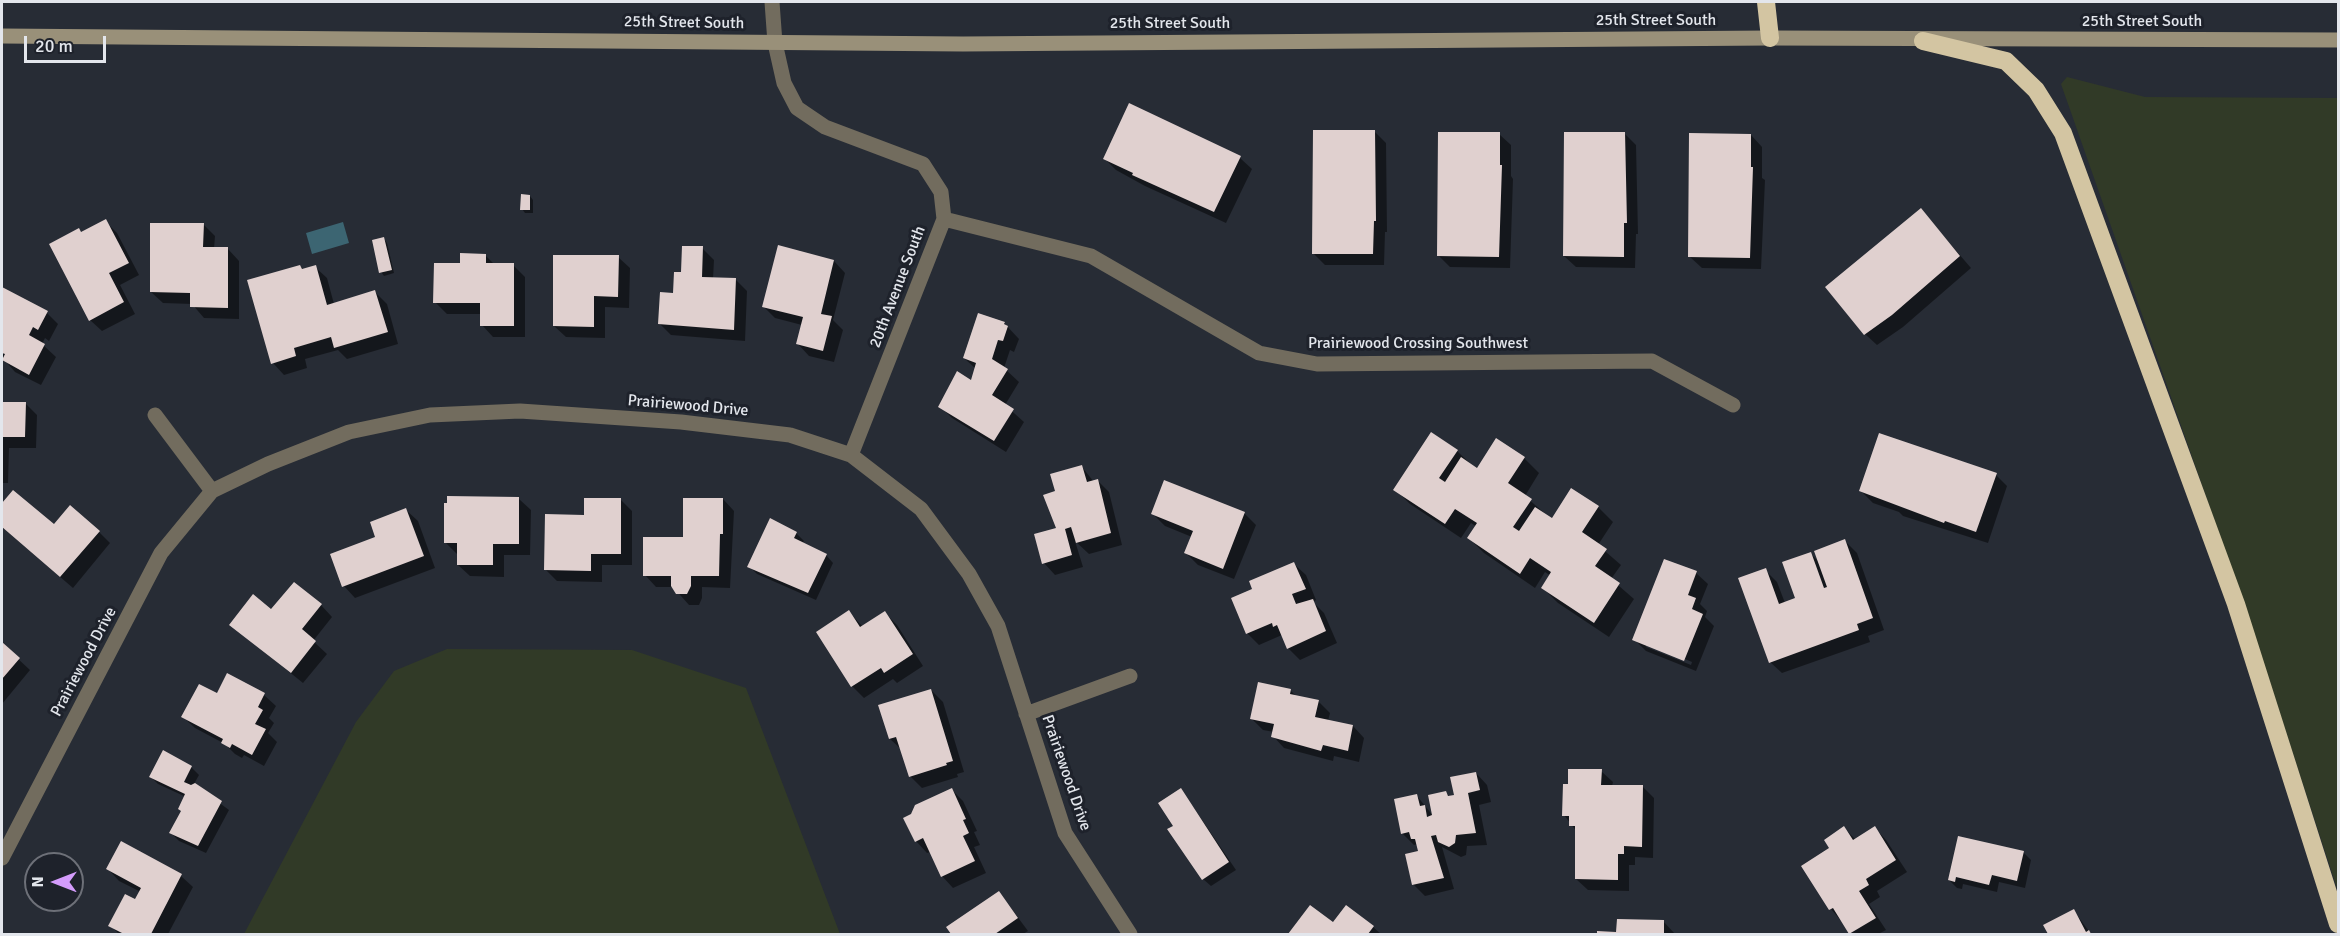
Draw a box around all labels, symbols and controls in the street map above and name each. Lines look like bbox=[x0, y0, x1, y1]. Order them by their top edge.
street label: 25th Street South bbox=[1596, 11, 1716, 31]
street label: 25th Street South bbox=[624, 12, 744, 34]
street label: 25th Street South bbox=[2082, 12, 2202, 32]
street label: 25th Street South bbox=[1110, 14, 1230, 34]
scale bar bbox=[27, 24, 110, 62]
text: 20 m bbox=[35, 35, 73, 57]
street label: 20th Avenue South bbox=[866, 223, 930, 351]
street label: Prairiewood Crossing Southwest bbox=[1308, 334, 1528, 354]
street label: Prairiewood Drive bbox=[627, 391, 749, 421]
street label: Prairiewood Drive bbox=[47, 604, 121, 720]
street label: Prairiewood Drive bbox=[1037, 713, 1095, 833]
north arrow bbox=[24, 852, 84, 912]
text: N bbox=[28, 876, 48, 888]

